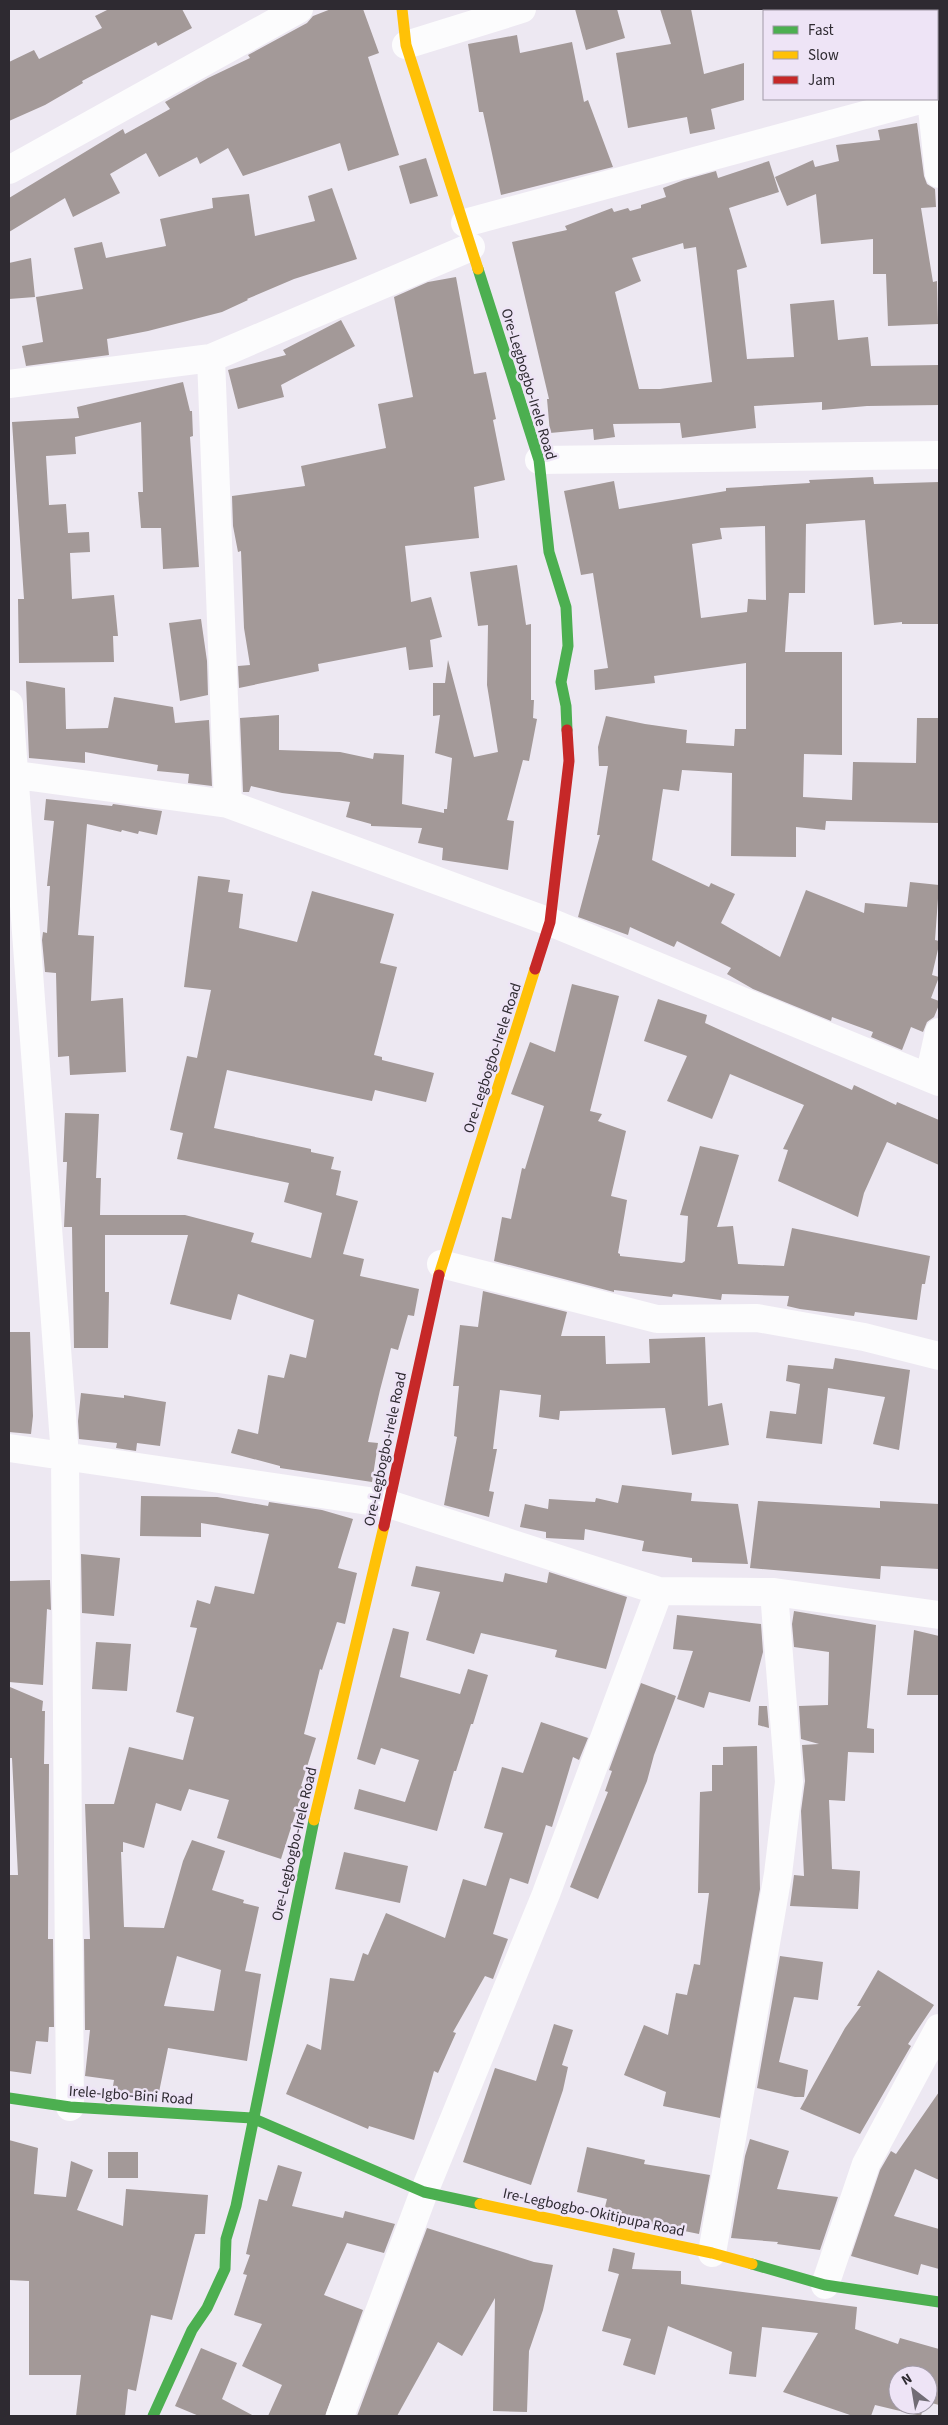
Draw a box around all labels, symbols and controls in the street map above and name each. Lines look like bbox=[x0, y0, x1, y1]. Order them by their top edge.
legend bbox=[763, 10, 938, 100]
text: Fast bbox=[808, 20, 834, 41]
text: Slow bbox=[808, 45, 839, 66]
text: Jam bbox=[808, 70, 835, 91]
street label: Ore-Legbogbo-Irele Road bbox=[495, 306, 562, 462]
street label: Ore-Legbogbo-Irele Road bbox=[458, 980, 527, 1136]
street label: Ore-Legbogbo-Irele Road bbox=[359, 1370, 412, 1528]
street label: Ore-Legbogbo-Irele Road bbox=[267, 1765, 322, 1923]
street label: Irele-Igbo-Bini Road bbox=[68, 2081, 194, 2110]
street label: Ire-Legbogbo-Okitipupa Road bbox=[501, 2183, 687, 2242]
north arrow bbox=[888, 2365, 938, 2415]
text: N bbox=[898, 2369, 916, 2391]

